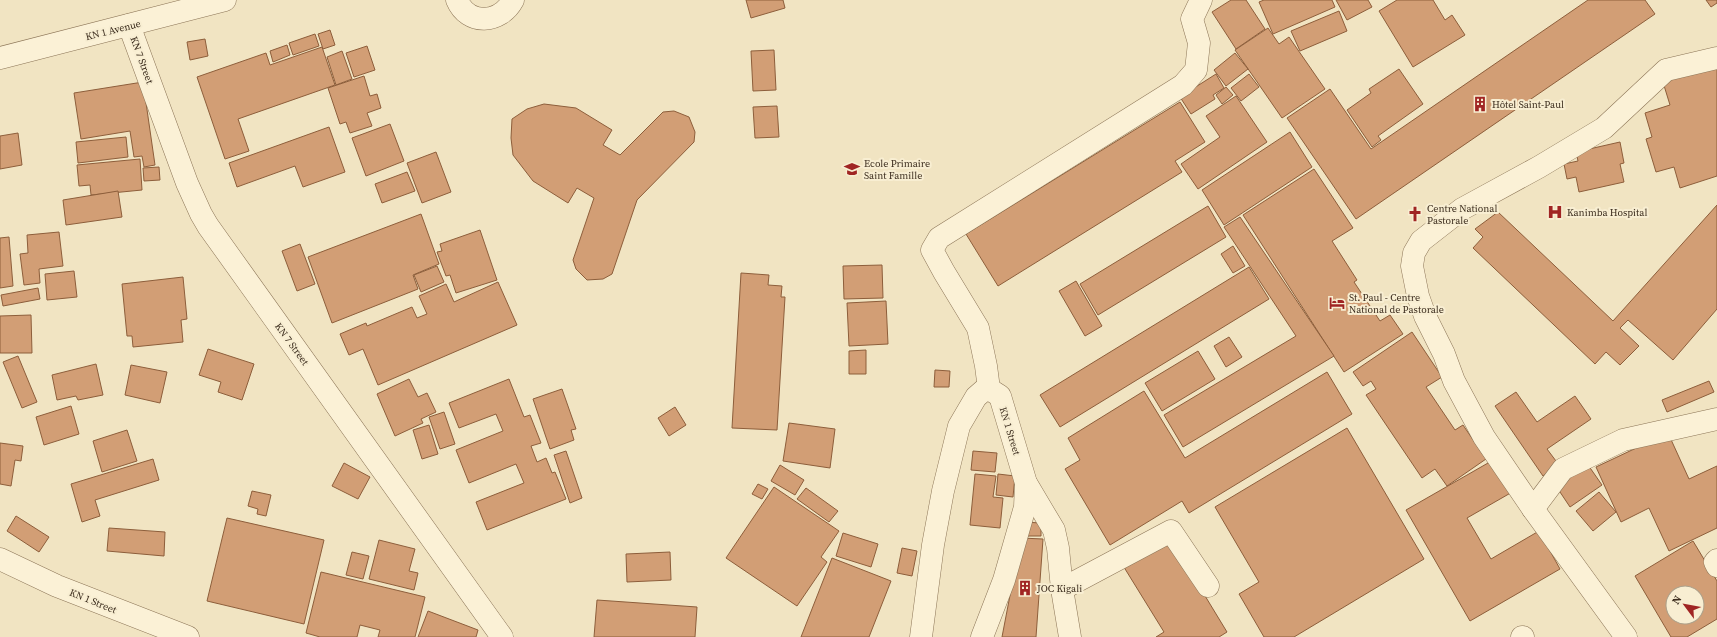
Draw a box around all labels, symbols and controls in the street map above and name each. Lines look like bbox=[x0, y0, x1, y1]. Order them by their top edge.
street label: KN 1 Avenue bbox=[84, 17, 142, 43]
street label: KN 7 Street bbox=[127, 35, 157, 86]
building icon: Hôtel Saint-Paul bbox=[1471, 95, 1489, 113]
place label: Hôtel Saint-Paul bbox=[1492, 98, 1564, 111]
place label: Ecole Primaire Saint Famille bbox=[864, 157, 930, 182]
school or university icon: Ecole Primaire Saint Famille bbox=[843, 160, 861, 178]
place label: Centre National Pastorale bbox=[1427, 202, 1497, 227]
hospital icon: Kanimba Hospital bbox=[1546, 203, 1564, 221]
church icon: Centre National Pastorale bbox=[1406, 205, 1424, 223]
place label: Kanimba Hospital bbox=[1567, 206, 1647, 219]
place label: St. Paul - Centre National de Pastorale bbox=[1349, 291, 1444, 316]
hotel icon: St. Paul - Centre National de Pastorale bbox=[1328, 294, 1346, 312]
street label: KN 7 Street bbox=[272, 320, 312, 368]
street label: KN 1 Street bbox=[997, 405, 1024, 457]
building icon: JOC Kigali bbox=[1016, 579, 1034, 597]
place label: JOC Kigali bbox=[1036, 582, 1082, 595]
north arrow bbox=[1665, 585, 1705, 625]
street label: KN 1 Street bbox=[68, 586, 119, 617]
text: N bbox=[1668, 593, 1685, 607]

